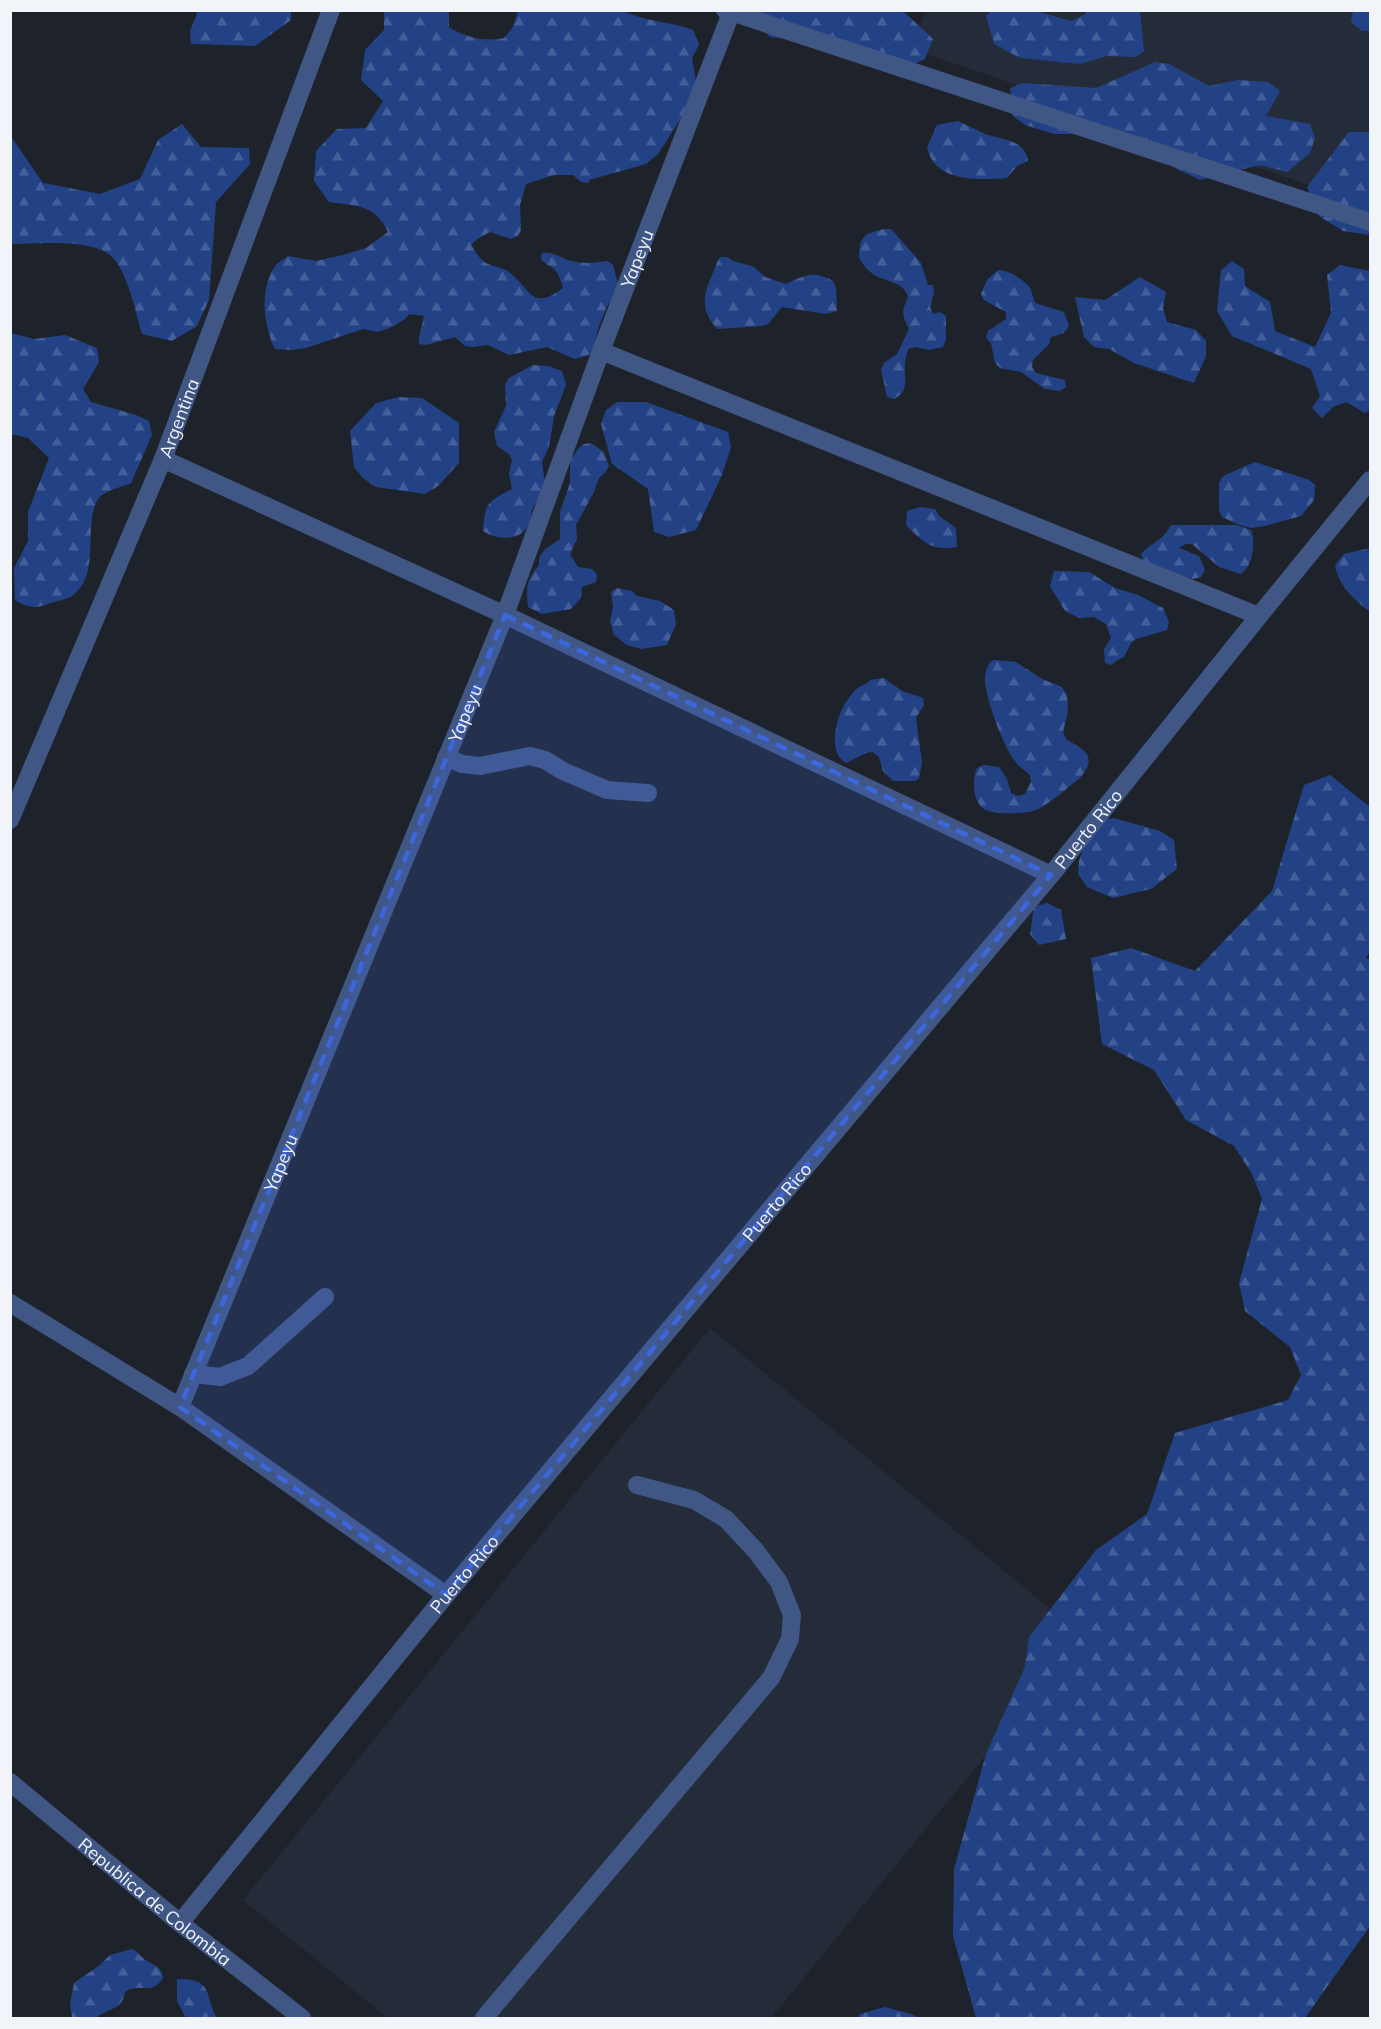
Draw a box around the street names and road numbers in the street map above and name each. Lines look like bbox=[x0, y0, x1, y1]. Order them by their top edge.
street label: Yapeyu bbox=[615, 226, 658, 292]
street label: Argentina bbox=[153, 375, 204, 461]
street label: Yapeyu bbox=[442, 681, 487, 747]
street label: Puerto Rico bbox=[1049, 784, 1127, 873]
street label: Yapeyu bbox=[258, 1130, 302, 1196]
street label: Puerto Rico bbox=[737, 1158, 816, 1246]
street label: Puerto Rico bbox=[424, 1530, 503, 1618]
street label: Republica de Colombia bbox=[74, 1832, 236, 1970]

